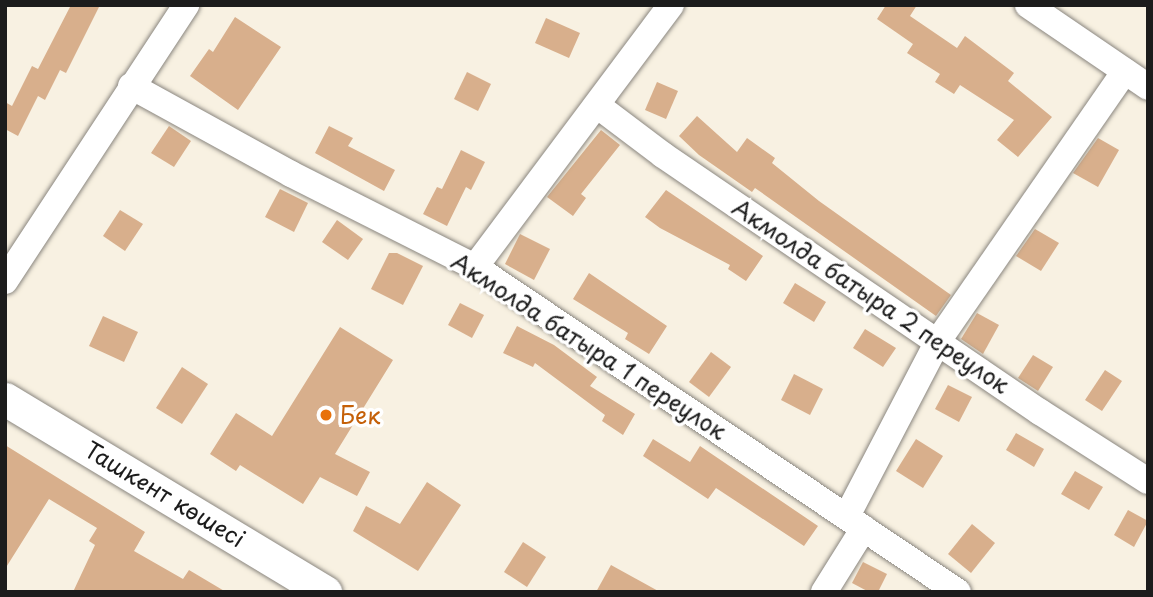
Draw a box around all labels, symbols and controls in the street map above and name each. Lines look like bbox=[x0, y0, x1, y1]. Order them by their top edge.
street label: Акмолда батыра 2 переулок bbox=[727, 193, 1015, 399]
street label: Акмолда батыра 1 переулок bbox=[446, 246, 732, 446]
place label: Бек bbox=[340, 401, 380, 429]
marker: Бек bbox=[318, 407, 334, 423]
street label: Ташкент көшесі bbox=[80, 435, 250, 553]

